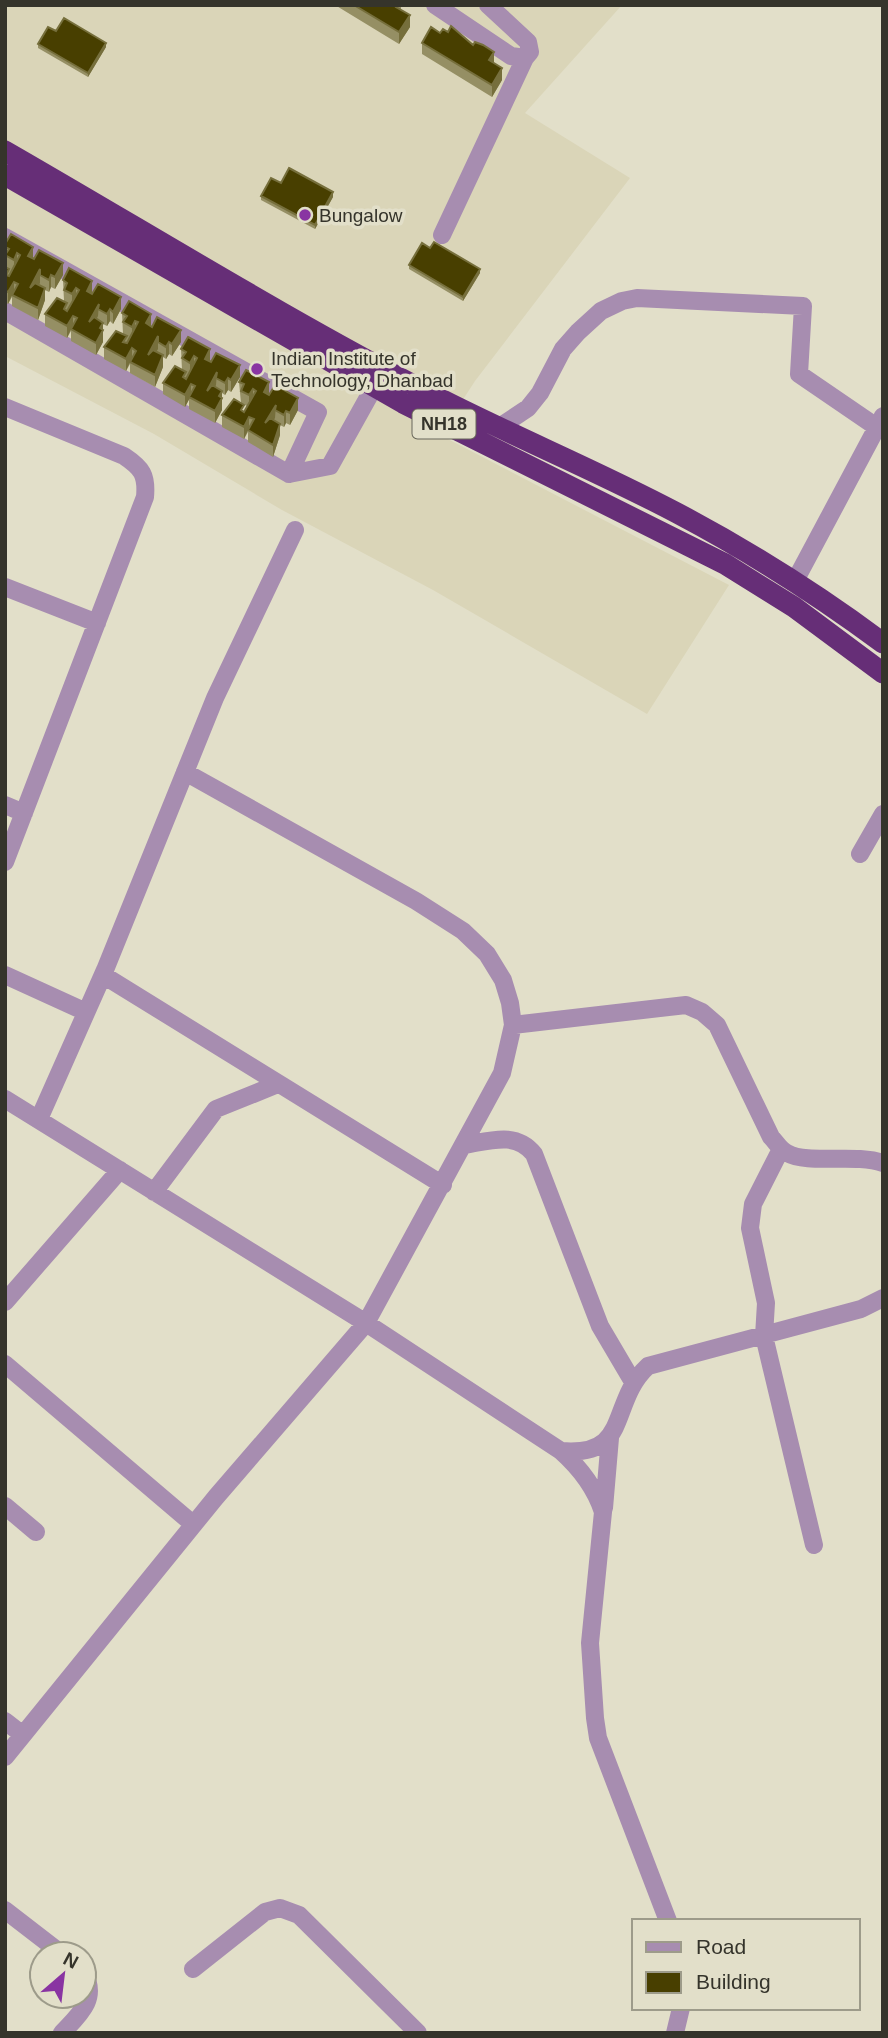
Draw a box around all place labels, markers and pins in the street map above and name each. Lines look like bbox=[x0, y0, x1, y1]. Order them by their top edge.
place label: Bungalow bbox=[319, 205, 403, 226]
marker: Bungalow bbox=[297, 207, 313, 223]
place label: Indian Institute of Technology, Dhanbad bbox=[271, 348, 453, 391]
marker: Indian Institute of Technology, Dhanbad bbox=[249, 361, 265, 377]

